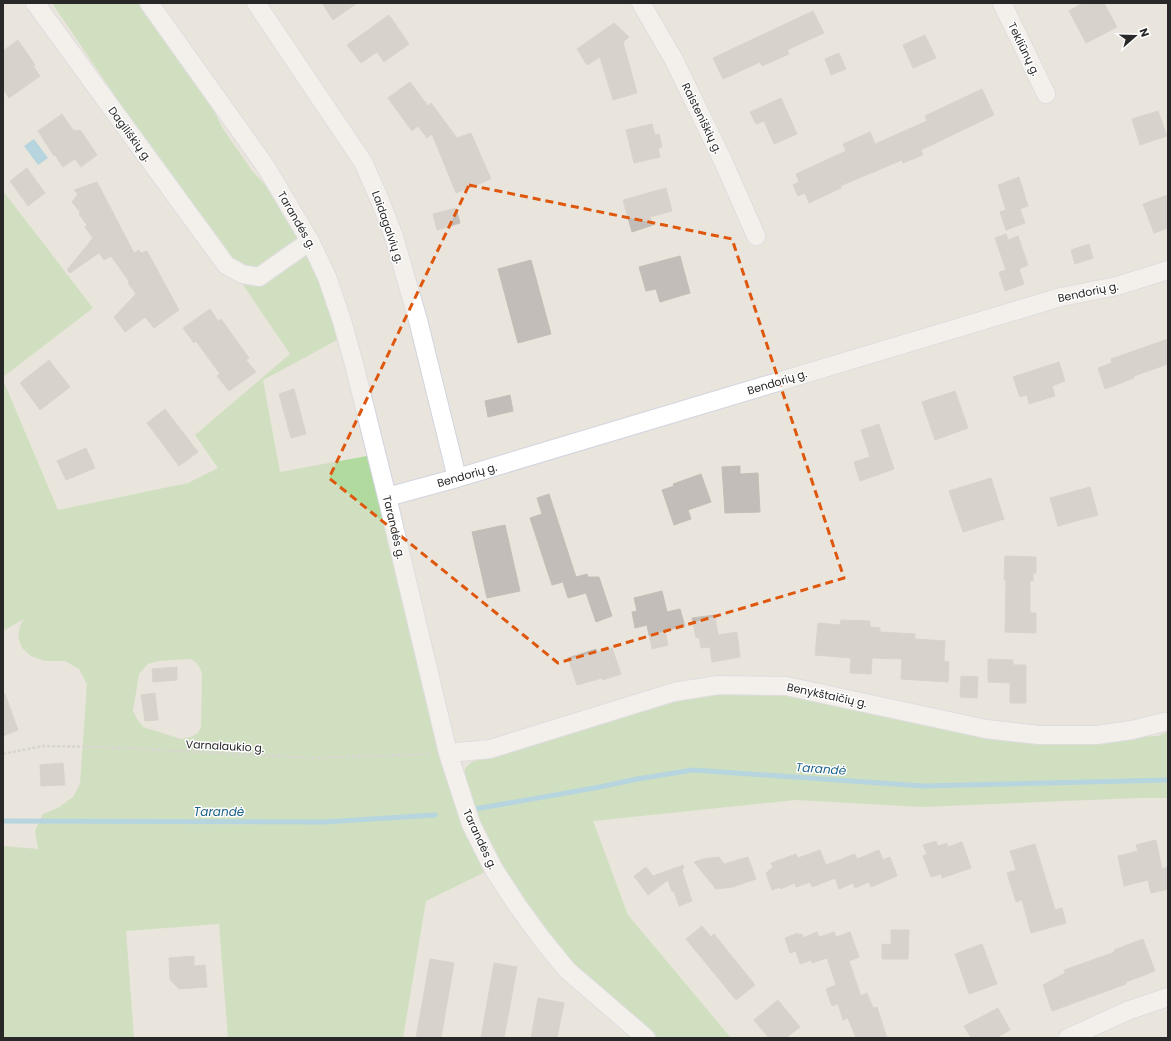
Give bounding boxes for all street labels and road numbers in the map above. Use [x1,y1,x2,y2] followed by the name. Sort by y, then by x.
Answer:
[1004,20,1044,78] street label: Tekliūnų g.
[678,80,726,156] street label: Raisteniškių g.
[105,103,155,165] street label: Dagiliškių g.
[274,188,320,252] street label: Tarandės g.
[368,188,408,266] street label: Laidagalvių g.
[1056,278,1120,306] street label: Bendorių g.
[745,365,809,399] street label: Bendorių g.
[435,459,499,491] street label: Bendorių g.
[379,494,409,560] street label: Tarandės g.
[785,679,869,711] street label: Benykštaičių g.
[185,736,265,756] street label: Varnalaukio g.
[459,806,501,872] street label: Tarandės g.

